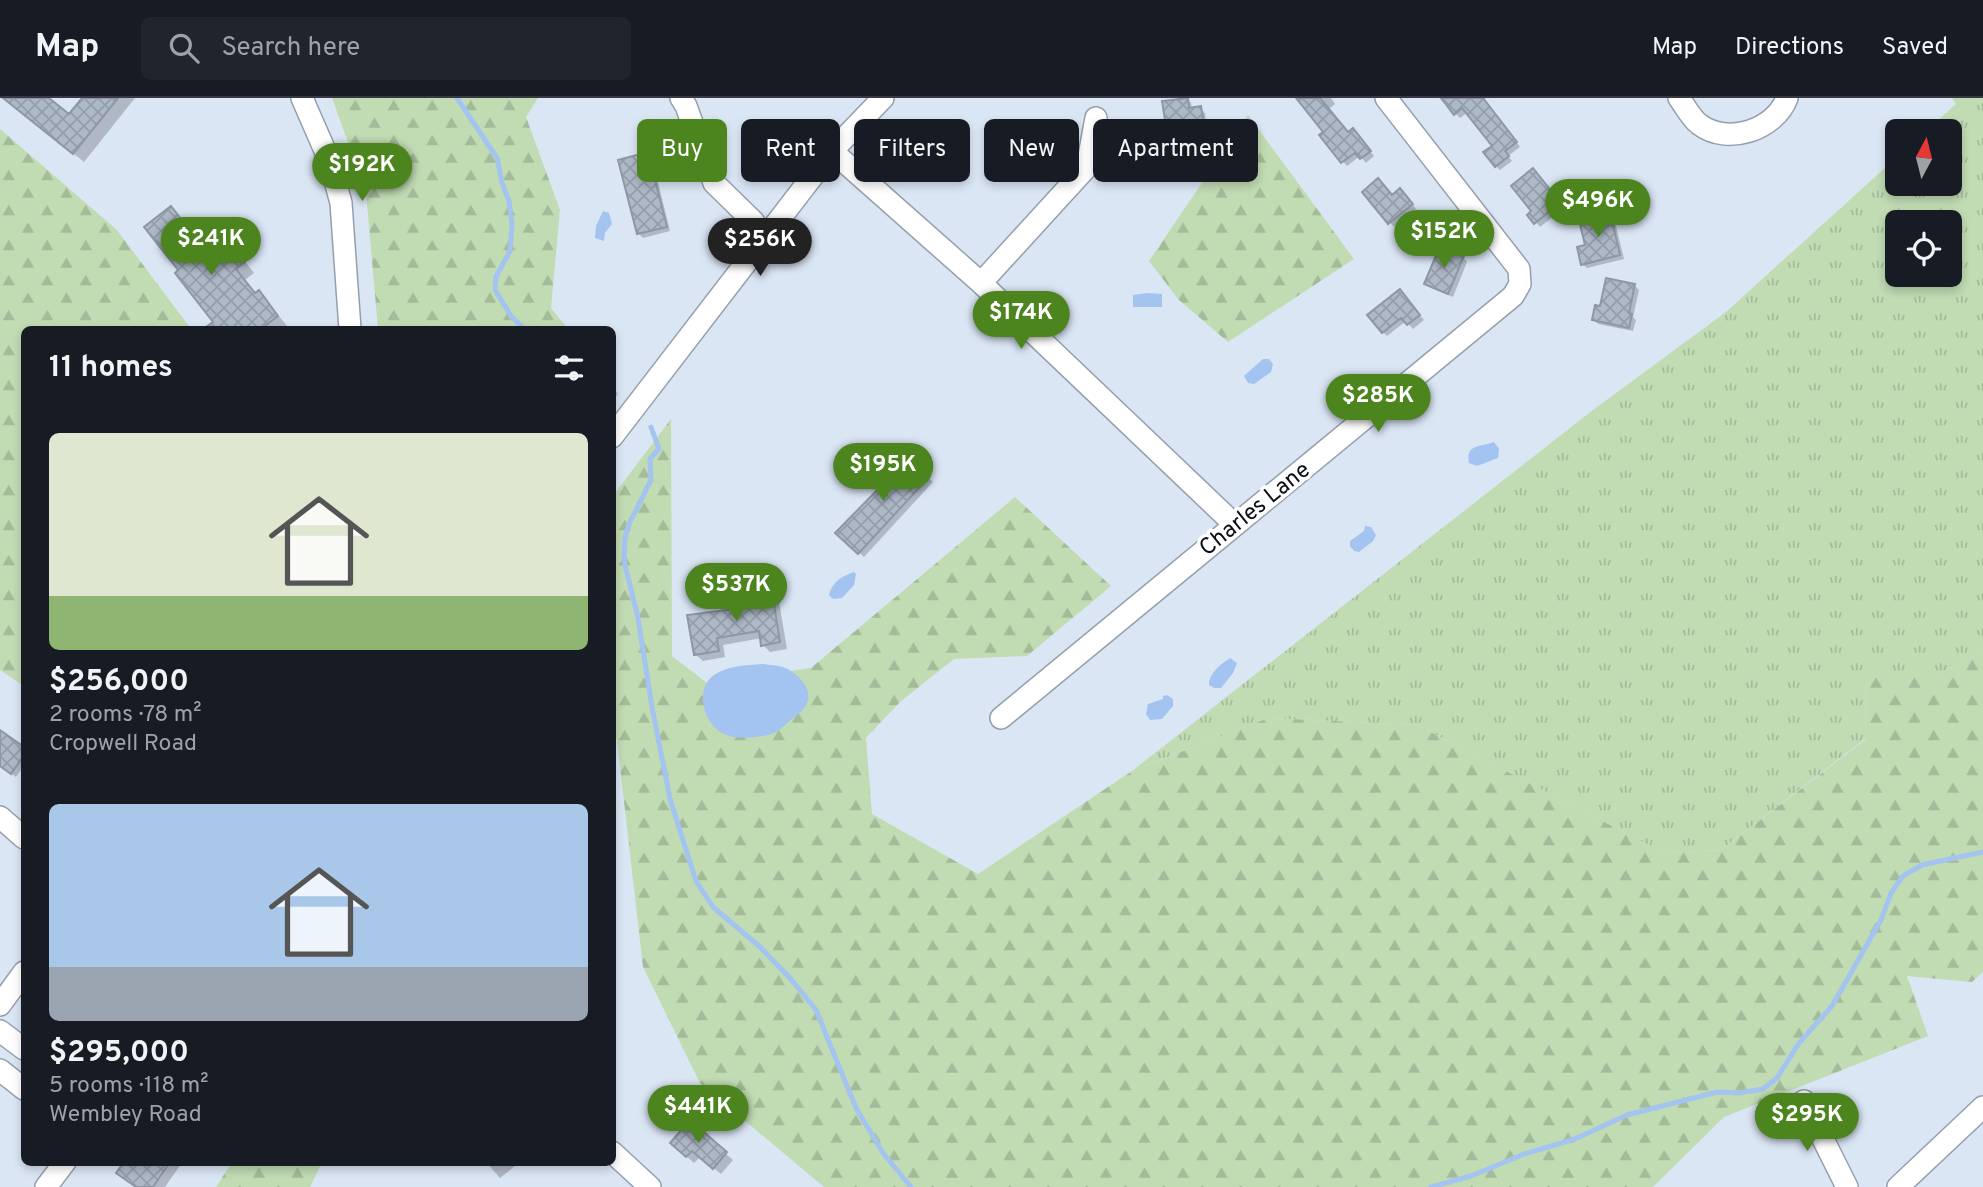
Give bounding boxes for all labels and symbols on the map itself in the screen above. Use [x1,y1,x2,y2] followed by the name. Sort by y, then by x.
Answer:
[1885,119,1962,196] north arrow
[313,144,411,203] pin: $192K
[1549,180,1647,239] pin: $496K
[1395,211,1493,270] pin: $152K
[162,218,260,277] pin: $241K
[711,218,809,278] pin: $256K
[972,292,1070,351] pin: $174K
[1329,374,1427,434] pin: $285K
[834,444,932,503] pin: $195K
[1194,456,1317,564] street label: Charles Lane
[687,564,785,623] pin: $537K
[649,1086,747,1145] pin: $441K
[1758,1094,1856,1153] pin: $295K

